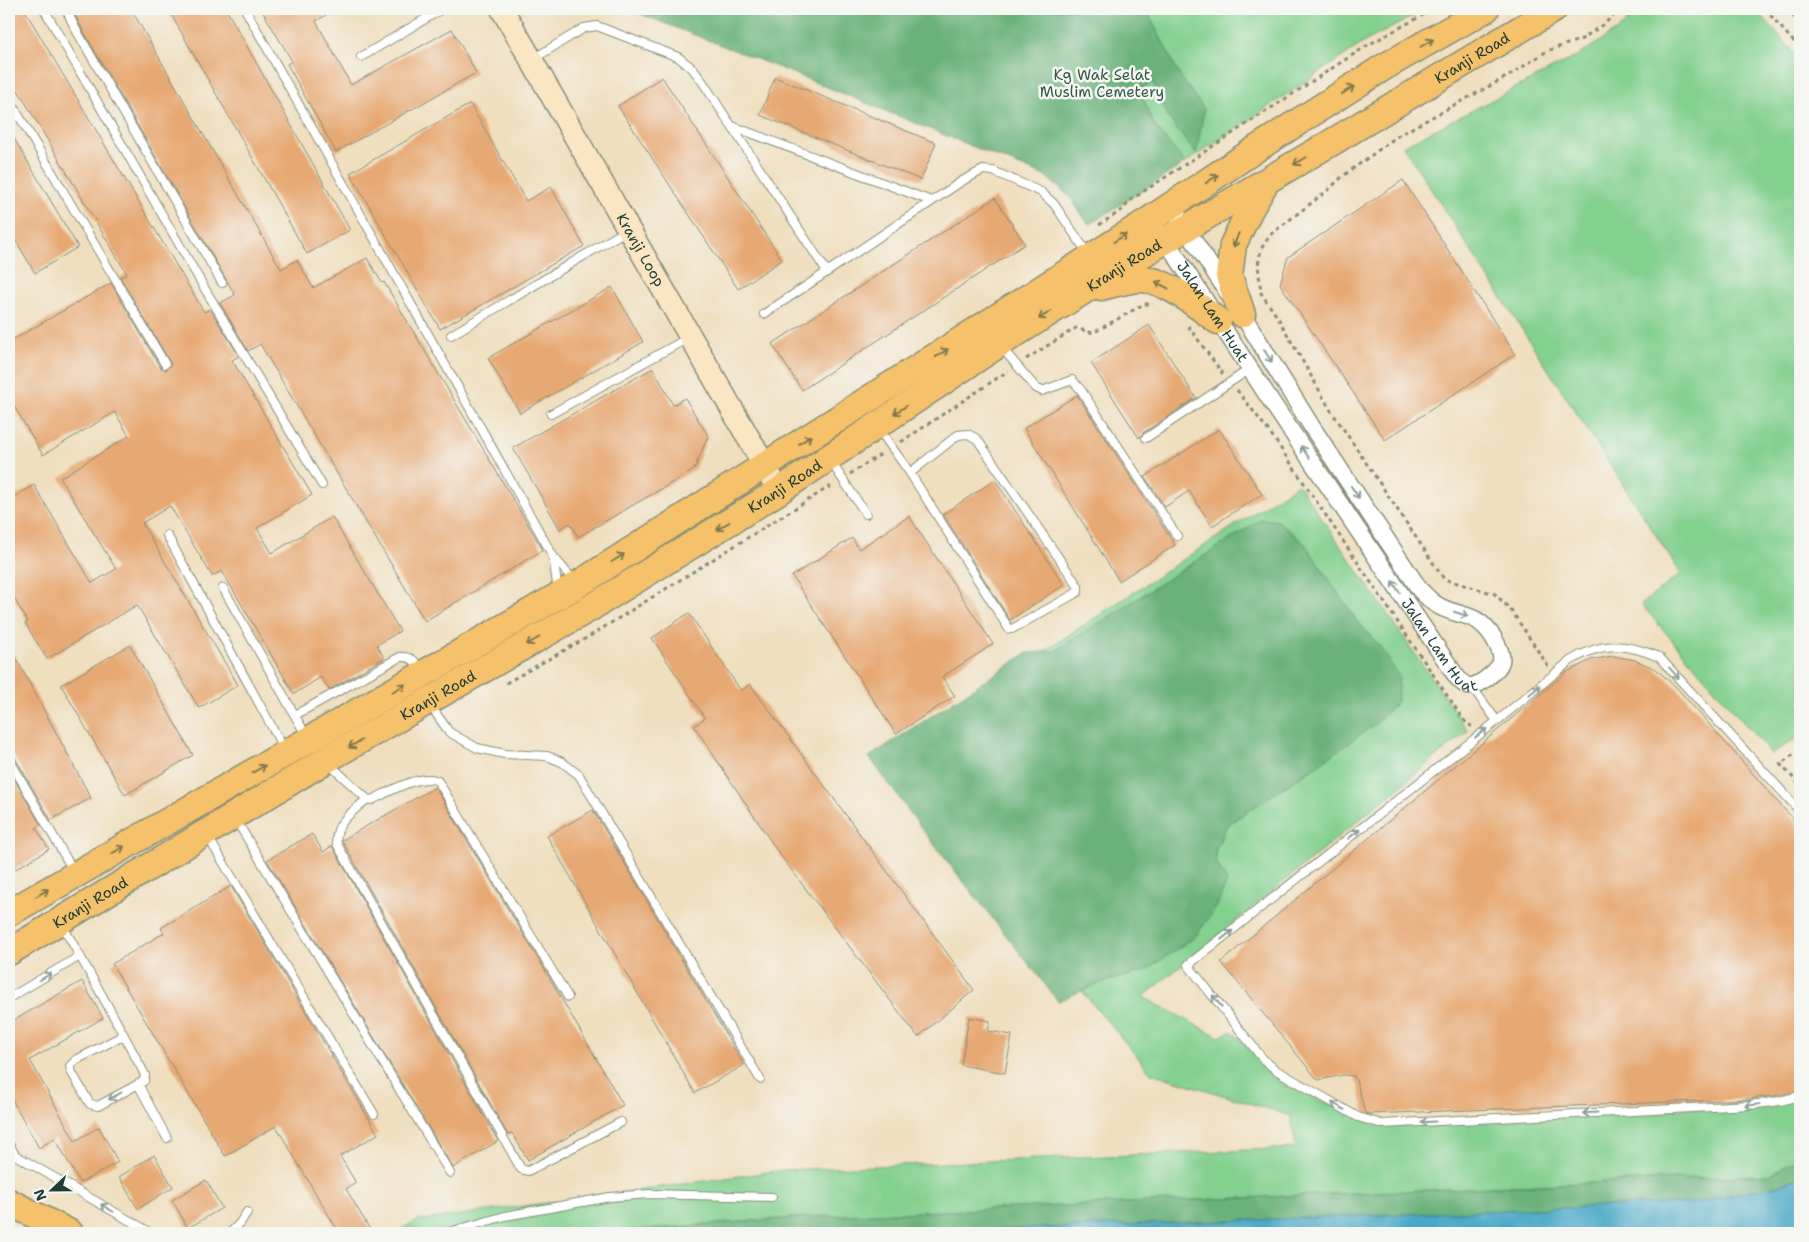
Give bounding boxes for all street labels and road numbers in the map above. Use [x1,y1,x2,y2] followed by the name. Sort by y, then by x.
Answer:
[1431,27,1514,88] street label: Kranji Road
[612,210,669,290] street label: Kranji Loop
[1083,234,1166,296] street label: Kranji Road
[1172,257,1253,366] street label: Jalan Lam Huat
[744,455,826,518] street label: Kranji Road
[1397,594,1480,697] street label: Jalan Lam Huat
[396,665,480,725] street label: Kranji Road
[49,872,132,933] street label: Kranji Road

